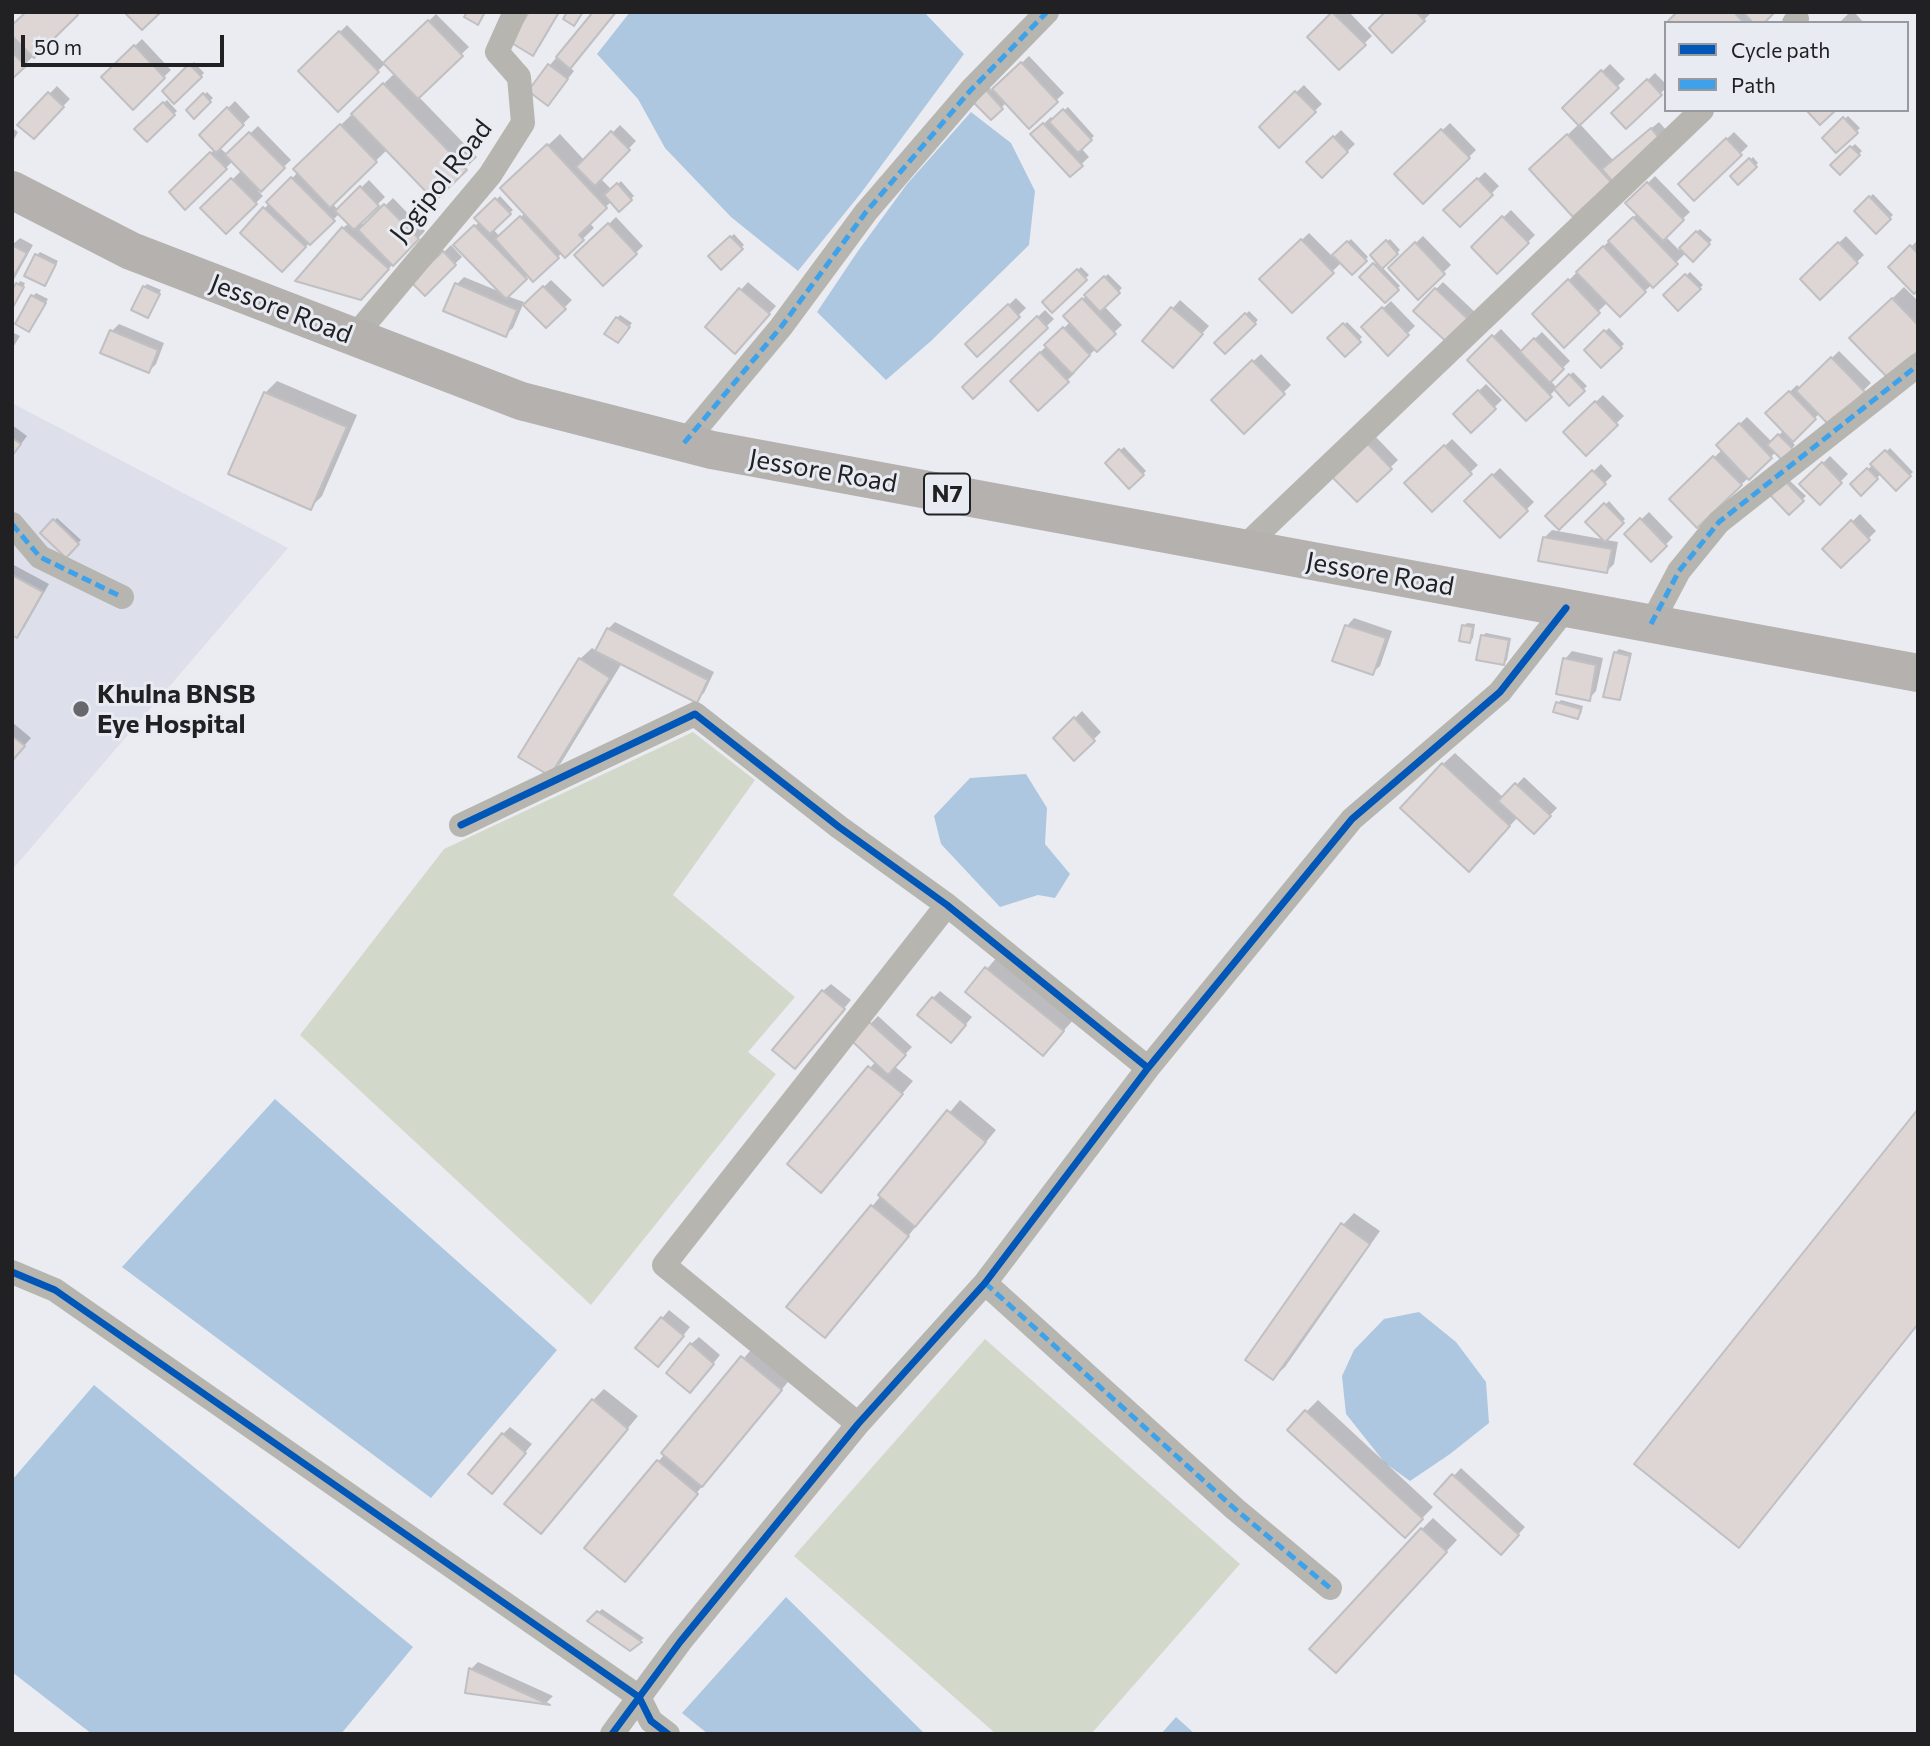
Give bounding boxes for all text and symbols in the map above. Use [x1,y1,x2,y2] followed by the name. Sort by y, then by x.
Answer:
[24,21,228,65] scale bar
[1664,21,1909,112] legend
[34,34,82,59] text: 50 m
[1731,37,1830,62] text: Cycle path
[1731,72,1776,97] text: Path
[383,113,499,249] street label: Jogipol Road
[205,268,357,350] street label: Jessore Road
[747,443,899,499] street label: Jessore Road
[924,474,970,514] road number: N7
[1304,546,1456,602] street label: Jessore Road
[97,678,255,740] place label: Khulna BNSB Eye Hospital
[71,699,91,719] marker: Khulna BNSB Eye Hospital

